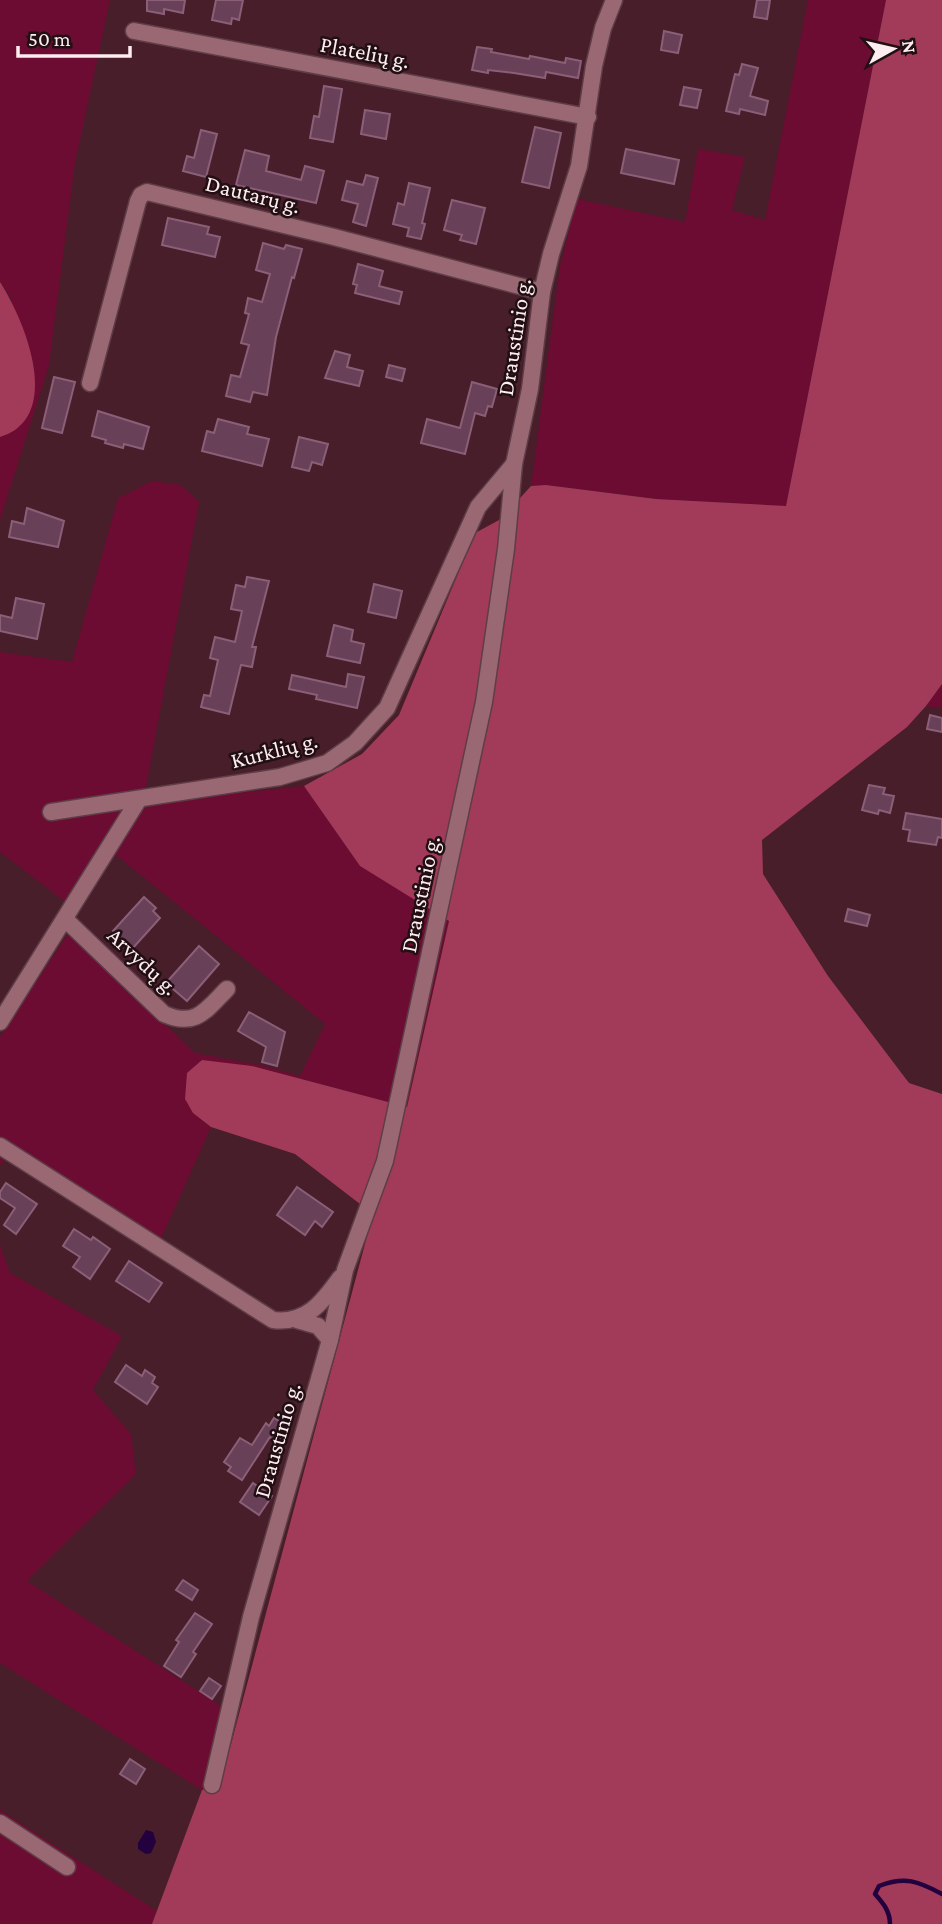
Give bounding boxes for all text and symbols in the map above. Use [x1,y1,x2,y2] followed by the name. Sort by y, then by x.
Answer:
[18,14,130,58] scale bar
[858,14,928,84] north arrow
[28,27,71,51] text: 50 m
[318,31,412,73] street label: Platelių g.
[898,39,921,55] text: N
[203,170,303,218] street label: Dautarų g.
[492,276,536,398] street label: Draustinio g.
[228,727,320,773] street label: Kurklių g.
[395,833,445,955] street label: Draustinio g.
[102,922,184,1000] street label: Arvydų g.
[248,1379,306,1501] street label: Draustinio g.

